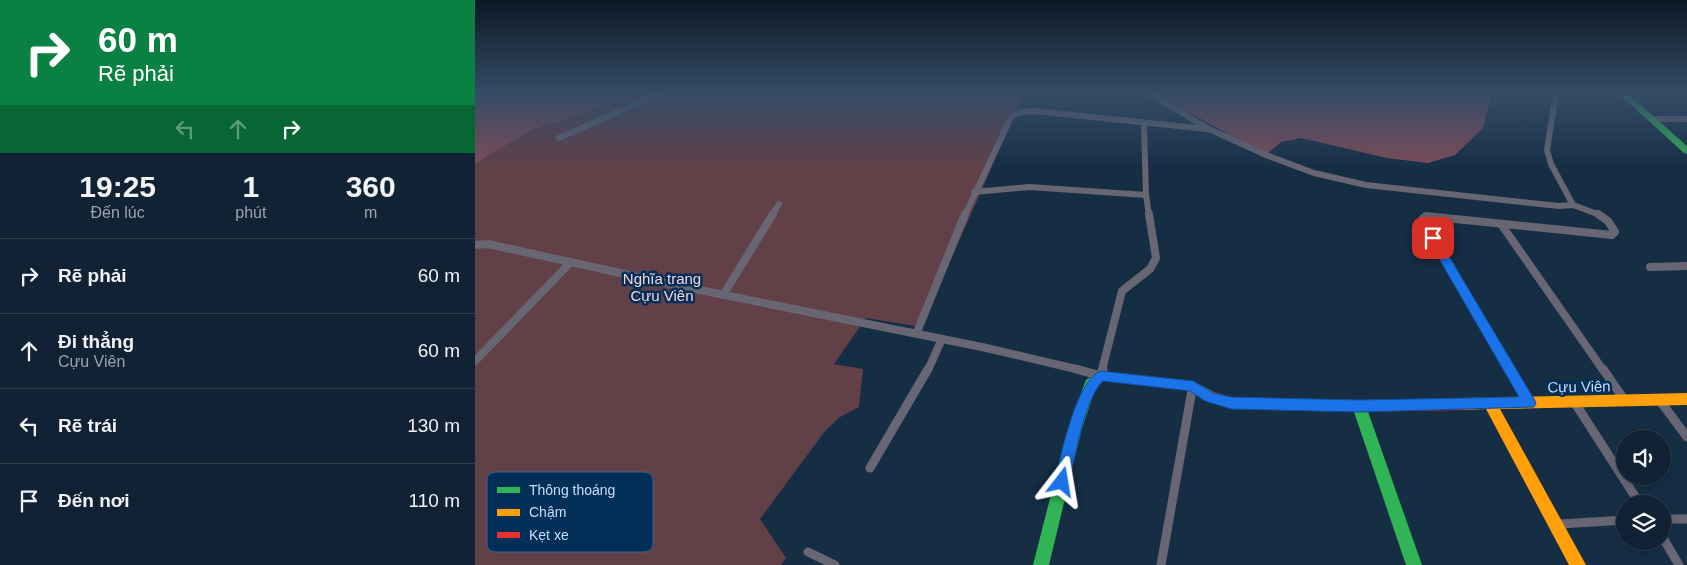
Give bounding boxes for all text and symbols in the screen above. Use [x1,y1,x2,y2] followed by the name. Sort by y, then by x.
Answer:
[15,20,80,85] icon: right
[98,20,178,59] text: 60 m
[98,61,174,86] text: Rẽ phải
[171,115,199,143] icon: left
[224,115,252,143] icon: ahead
[277,115,305,143] icon: right
[79,170,156,203] text: 19:25
[242,170,259,203] text: 1
[346,170,396,203] text: 360
[91,204,145,221] text: Đến lúc
[235,204,266,221] text: phút
[364,204,377,221] text: m
[1412,217,1454,259] pin
[1419,224,1447,252] icon: arrive
[15,262,43,290] icon: right
[58,265,127,286] text: Rẽ phải
[418,265,460,286] text: 60 m
[623,270,701,304] park label: Nghĩa trang Cựu Viên
[58,331,134,352] text: Đi thẳng
[15,337,43,365] icon: ahead
[418,340,460,361] text: 60 m
[58,353,125,370] text: Cựu Viên
[1547,377,1611,396] street label: Cựu Viên
[15,412,43,440] icon: left
[58,415,117,436] text: Rẽ trái
[407,415,460,436] text: 130 m
[1616,430,1671,550] map controls
[1616,430,1671,485] button: sound
[1035,455,1087,507] position arrow
[487,472,653,552] legend
[529,482,615,498] text: Thông thoáng
[15,487,43,515] icon: arrive
[58,490,130,511] text: Đến nơi
[409,490,460,511] text: 110 m
[1616,495,1671,550] button: layers
[529,504,566,520] text: Chậm
[529,527,569,543] text: Kẹt xe

